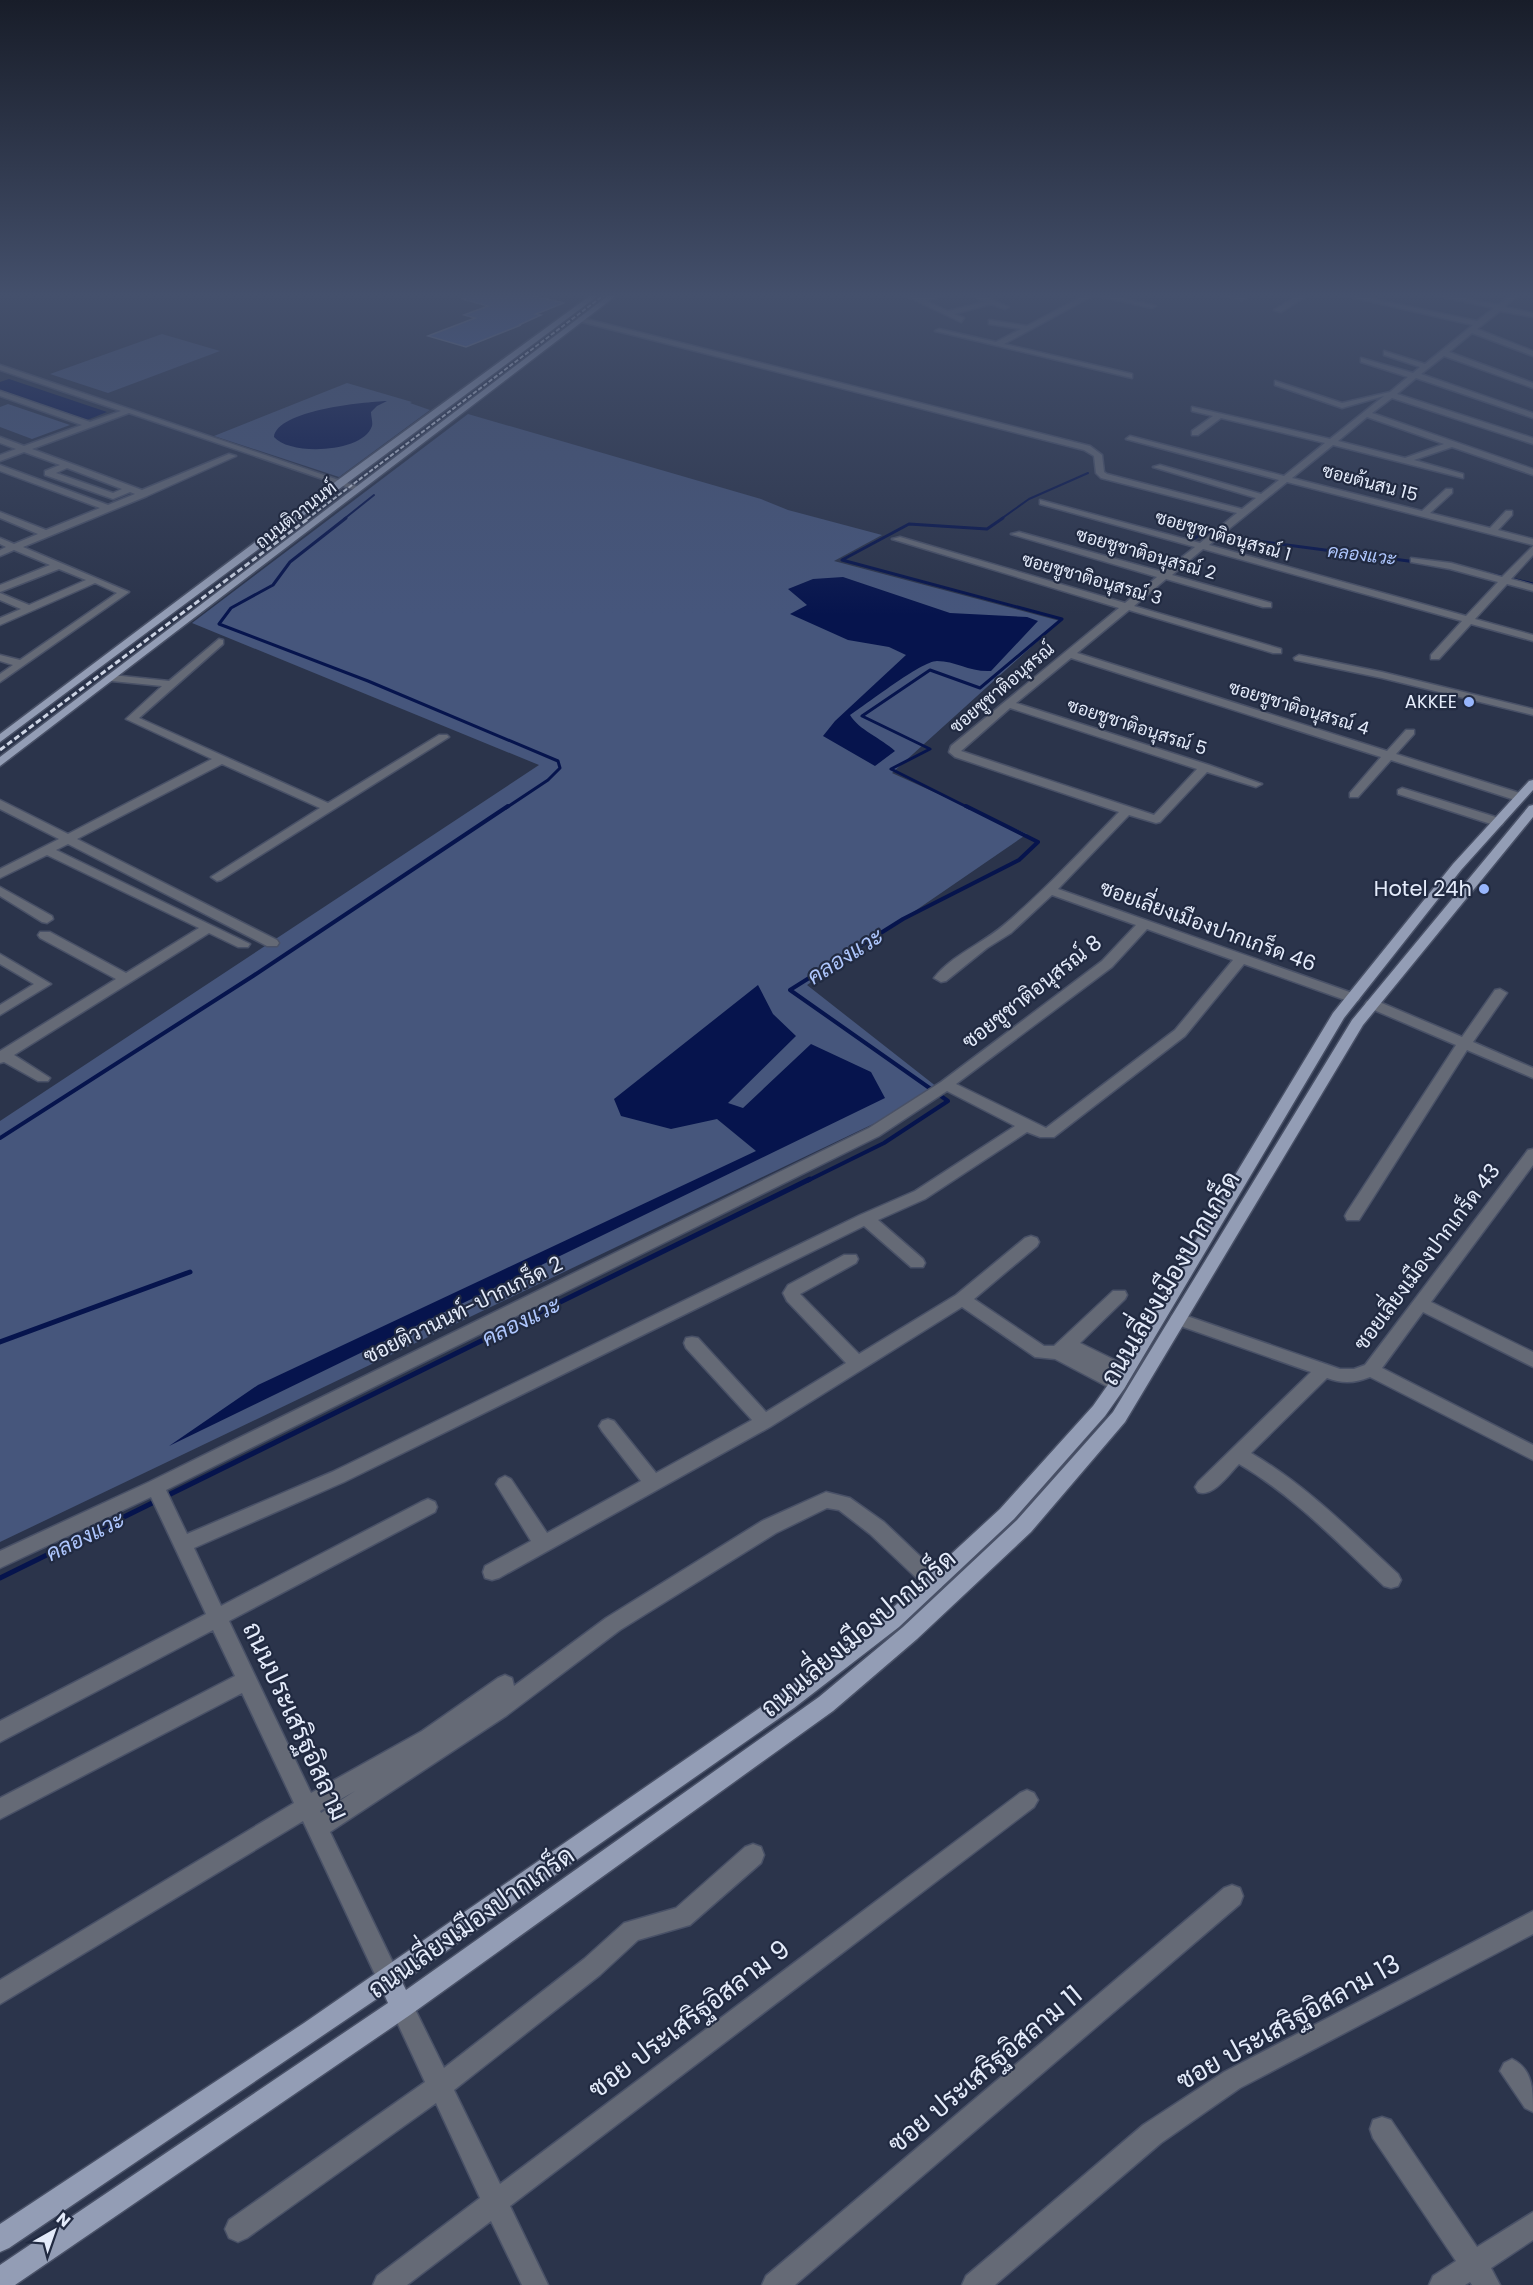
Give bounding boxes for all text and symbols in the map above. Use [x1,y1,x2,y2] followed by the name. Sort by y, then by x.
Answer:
[1320,458,1421,507] street label: ซอยต้นสน 15
[250,475,342,554] street label: ถนนติวานนท์
[1152,504,1294,568] street label: ซอยชูชาติอนุสรณ์ 1
[1073,522,1219,586] street label: ซอยชูชาติอนุสรณ์ 2
[1326,538,1398,571] water label: คลองแวะ
[1019,547,1165,611] street label: ซอยชูชาติอนุสรณ์ 3
[944,636,1060,740] street label: ซอยชูชาติอนุสรณ์
[1226,674,1372,742] street label: ซอยชูชาติอนุสรณ์ 4
[1405,689,1457,714] place label: AKKEE
[1064,692,1210,762] street label: ซอยชูชาติอนุสรณ์ 5
[1462,695,1476,709] marker: AKKEE
[1096,868,1322,978] street label: ซอยเลี่ยงเมืองปากเกร็ด 46
[1374,874,1472,903] place label: Hotel 24h
[1477,882,1491,896] marker: Hotel 24h
[801,921,890,992] water label: คลองแวะ
[956,928,1108,1056] street label: ซอยชูชาติอนุสรณ์ 8
[1343,1154,1507,1356] street label: ซอยเลี่ยงเมืองปากเกร็ด 43
[1088,1162,1248,1392] street label: ถนนเลี่ยงเมืองปากเกร็ด
[358,1249,567,1370] street label: ซอยติวานนท์-ปากเกร็ด 2
[476,1289,566,1354] water label: คลองแวะ
[40,1504,130,1569] water label: คลองแวะ
[750,1537,963,1725] street label: ถนนเลี่ยงเมืองปากเกร็ด
[234,1616,358,1826] street label: ถนนประเสริฐอิสลาม
[358,1834,582,2007] street label: ถนนเลี่ยงเมืองปากเกร็ด
[581,1931,797,2107] street label: ซอย ประเสริฐอิสลาม 9
[1170,1945,1406,2099] street label: ซอย ประเสริฐอิสลาม 13
[880,1977,1090,2161] street label: ซอย ประเสริฐอิสลาม 11
[24,2201,84,2261] north arrow
[51,2207,75,2233] text: N

